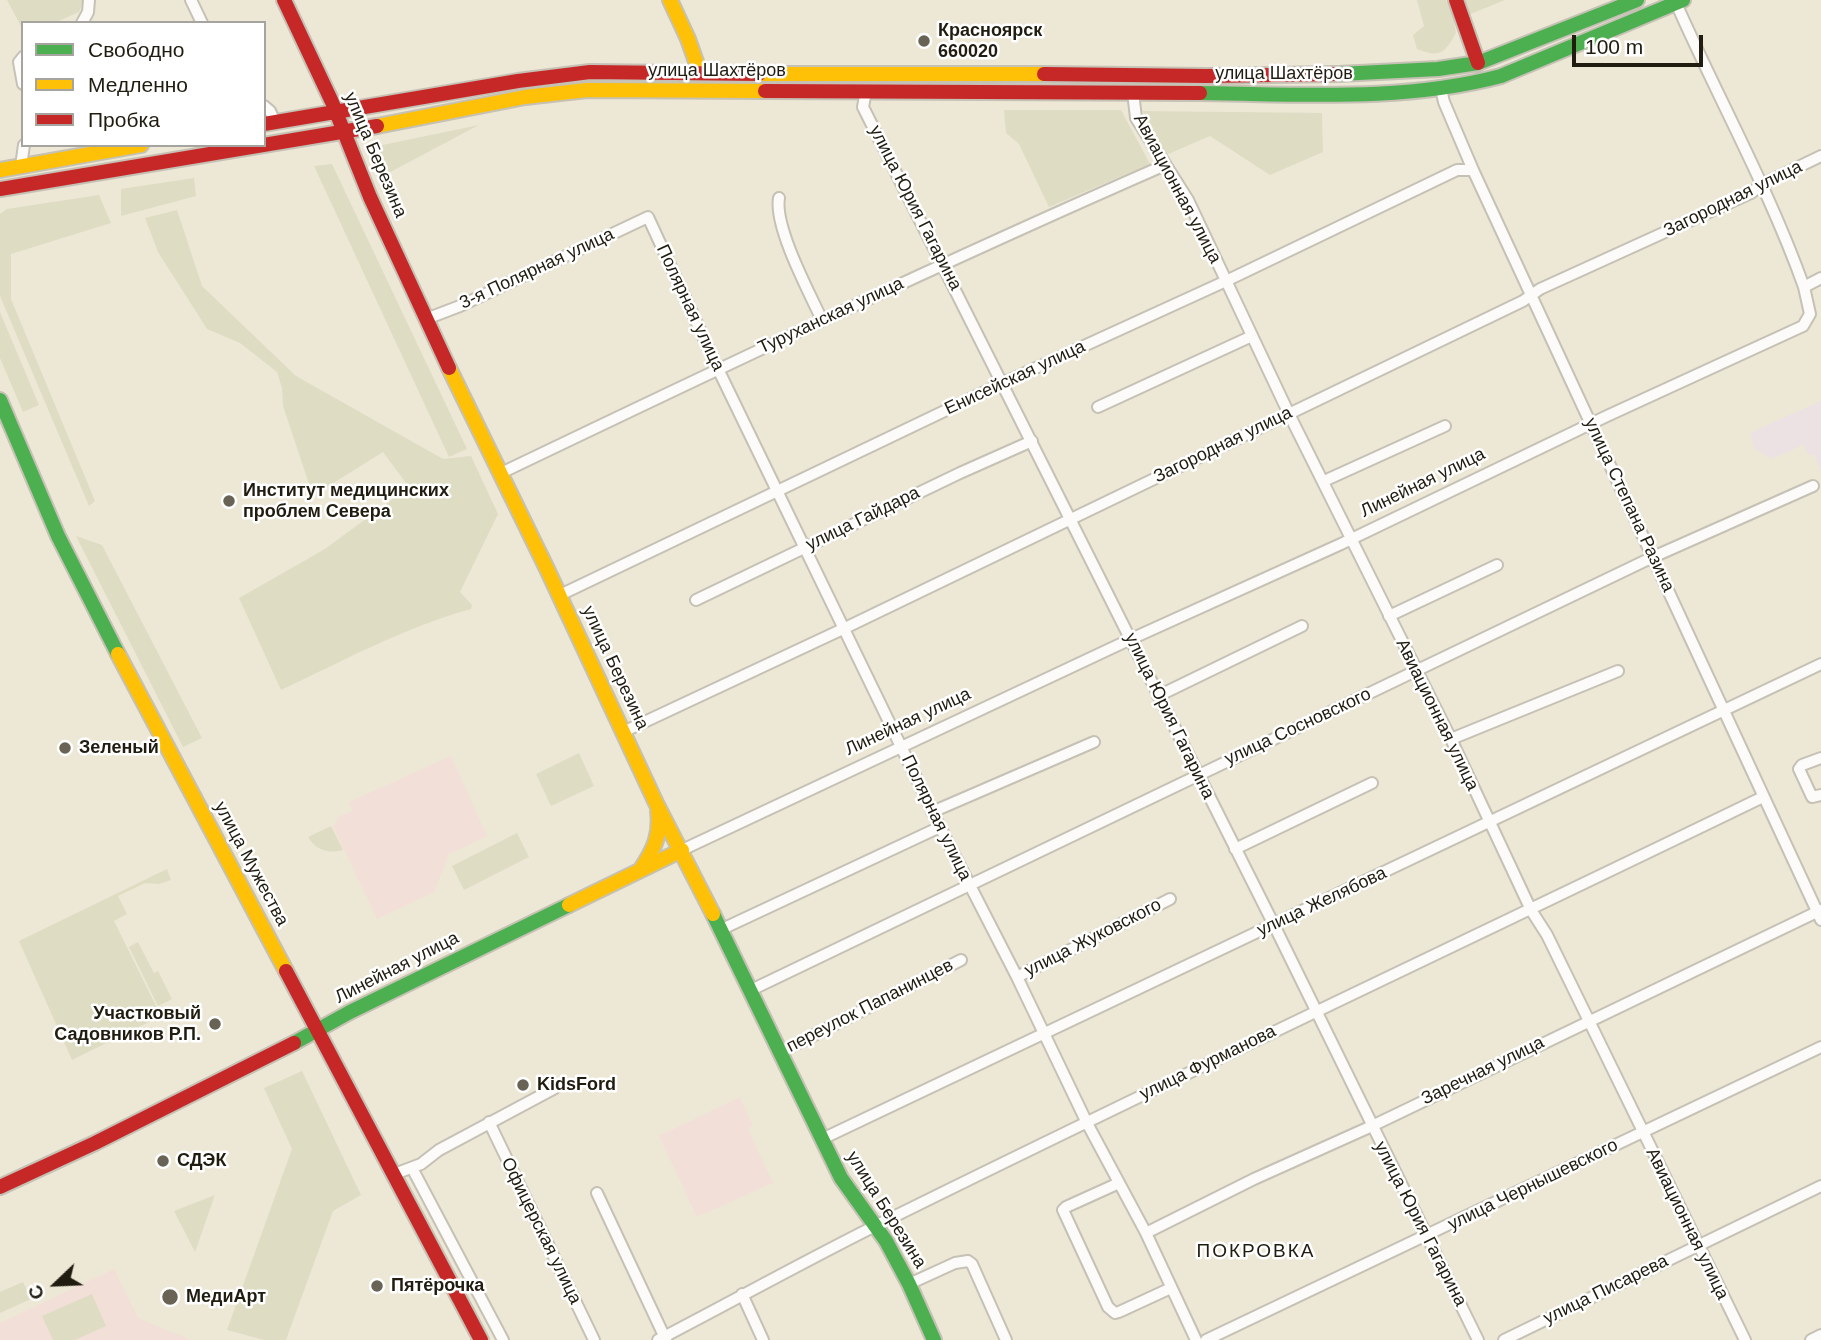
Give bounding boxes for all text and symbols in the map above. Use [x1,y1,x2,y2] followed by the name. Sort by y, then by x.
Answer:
[938,20,1042,62] place label: Красноярск 660020
[21,21,266,147] legend
[1576,21,1707,65] scale bar
[916,33,932,49] marker: Красноярск 660020
[1585,35,1643,58] text: 100 m
[88,38,185,61] text: Свободно
[648,60,786,82] street label: улица Шахтёров
[1215,63,1353,85] street label: улица Шахтёров
[88,73,188,96] text: Медленно
[339,89,411,221] street label: улица Березина
[88,108,160,131] text: Пробка
[1128,111,1226,267] street label: Авиационная улица
[864,122,966,294] street label: улица Юрия Гагарина
[1660,156,1806,242] street label: Загородная улица
[456,224,618,314] street label: 3-я Полярная улица
[651,241,729,375] street label: Полярная улица
[755,273,907,359] street label: Туруханская улица
[941,336,1089,420] street label: Енисейская улица
[1150,402,1296,488] street label: Загородная улица
[1579,414,1679,596] street label: улица Степана Разина
[1357,443,1489,523] street label: Линейная улица
[243,480,449,522] place label: Институт медицинских проблем Севера
[803,482,923,556] street label: улица Гайдара
[221,493,237,509] marker: Институт медицинских проблем Севера
[577,603,653,733] street label: улица Березина
[1119,629,1219,803] street label: улица Юрия Гагарина
[1391,636,1483,794] street label: Авиационная улица
[842,683,974,761] street label: Линейная улица
[1221,684,1375,770] street label: улица Сосновского
[79,737,159,759] place label: Зеленый
[57,740,73,756] marker: Зеленый
[896,752,976,884] street label: Полярная улица
[209,798,293,930] street label: улица Мужества
[1254,863,1390,941] street label: улица Желябова
[1021,894,1165,982] street label: улица Жуковского
[331,927,463,1009] street label: Линейная улица
[783,955,957,1057] street label: переулок Папанинцев
[54,1003,201,1046] place label: Участковый Садовников Р.П.
[207,1016,223,1032] marker: Участковый Садовников Р.П.
[1136,1021,1280,1105] street label: улица Фурманова
[1418,1032,1548,1110] street label: Заречная улица
[537,1074,616,1096] place label: KidsFord
[515,1077,531,1093] marker: KidsFord
[1444,1134,1622,1236] street label: улица Чернышевского
[1369,1138,1471,1310] street label: улица Юрия Гагарина
[1641,1145,1733,1303] street label: Авиационная улица
[841,1147,931,1273] street label: улица Березина
[177,1150,226,1172] place label: СДЭК
[155,1153,171,1169] marker: СДЭК
[496,1154,586,1308] street label: Офицерская улица
[1198,1241,1314,1263] district label: ПОКРОВКА
[21,1249,91,1319] north arrow
[1540,1251,1672,1329] street label: улица Писарева
[391,1275,484,1297] place label: Пятёрочка
[369,1278,385,1294] marker: Пятёрочка
[24,1282,49,1303] text: С
[186,1286,266,1308] place label: МедиАрт
[160,1287,180,1307] marker: МедиАрт

